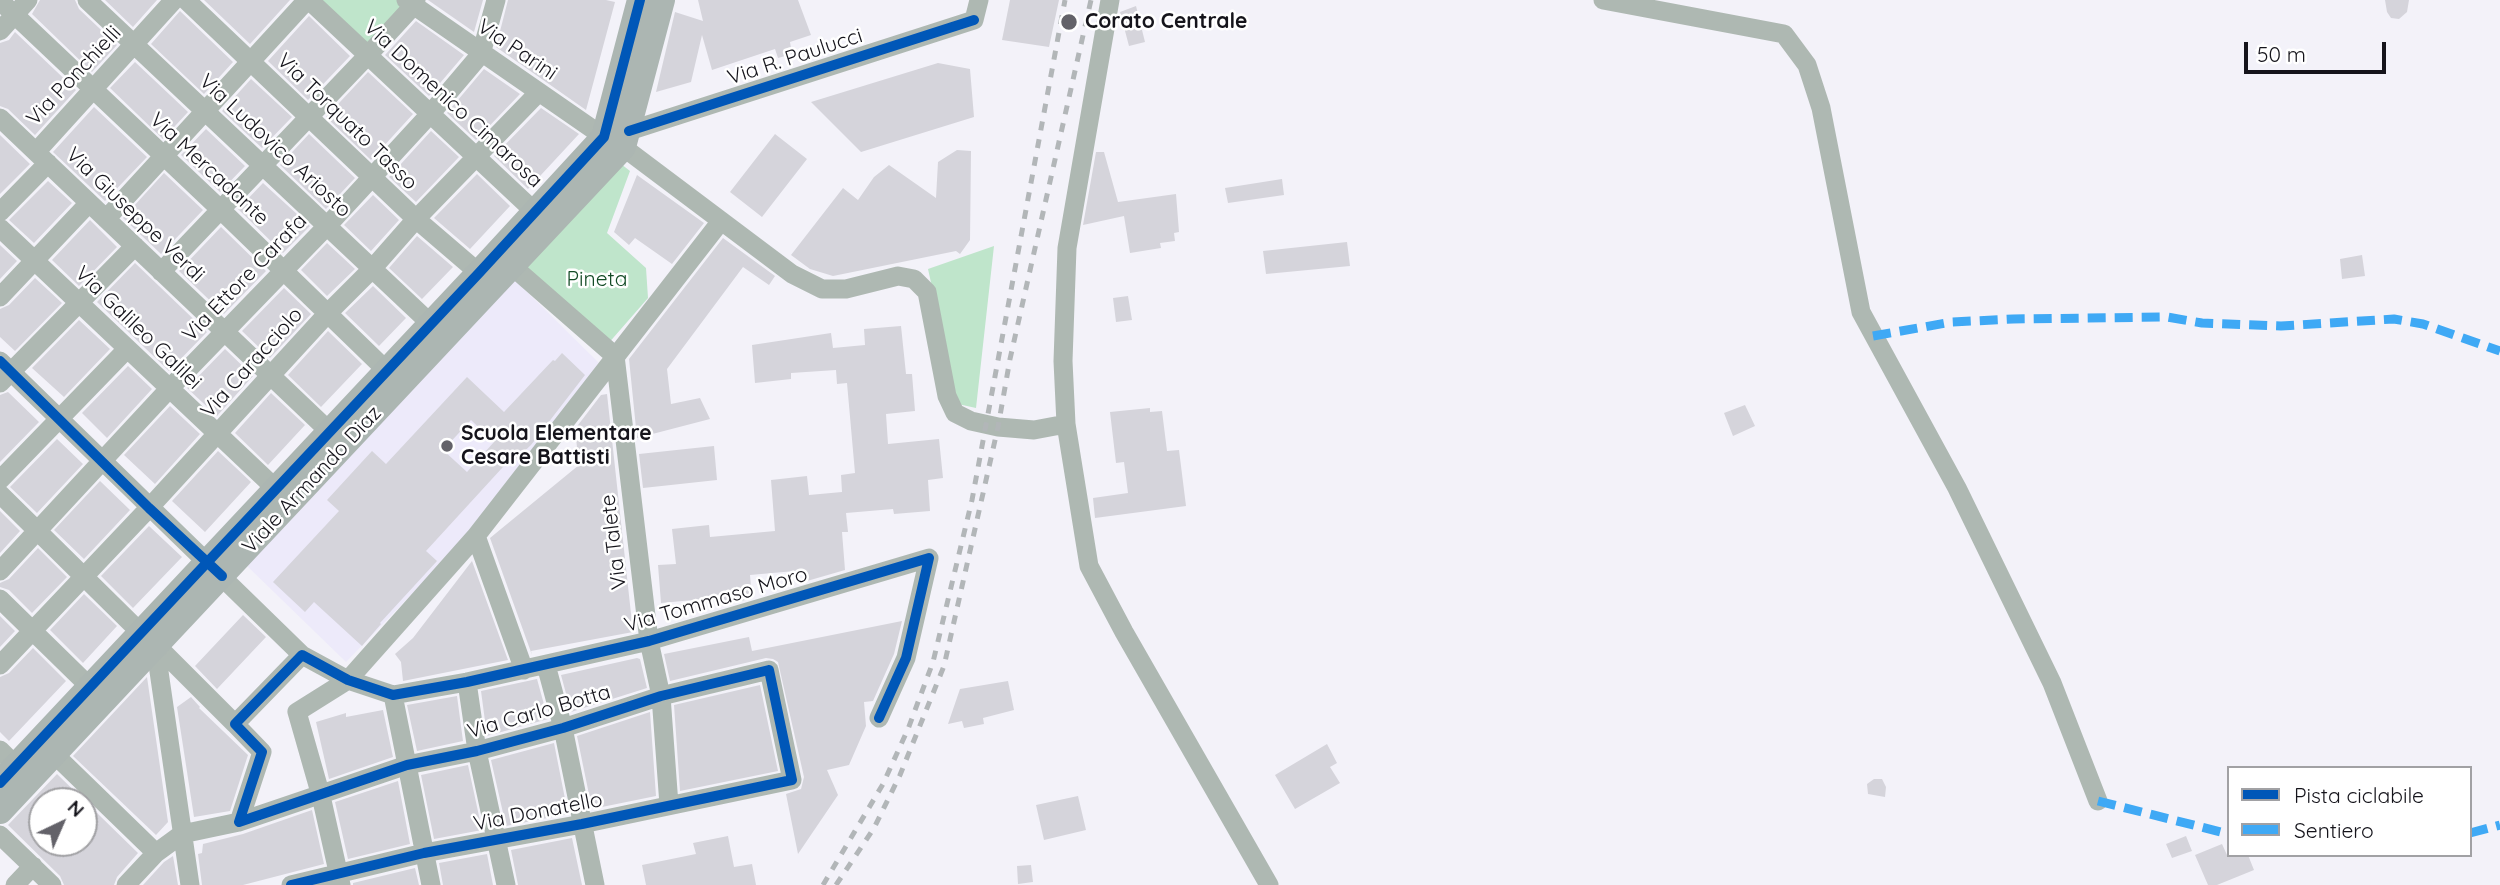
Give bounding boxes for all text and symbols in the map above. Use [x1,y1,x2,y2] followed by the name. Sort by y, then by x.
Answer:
[1085,9,1247,35] place label: Corato Centrale
[1059,12,1079,32] marker: Corato Centrale
[472,14,562,86] street label: Via Parini
[358,15,548,193] street label: Via Domenico Cimarosa
[21,21,127,131] street label: Via Ponchielli
[724,23,866,91] street label: Via R. Paulucci
[2248,28,2390,72] scale bar
[2257,41,2306,67] text: 50 m
[271,48,423,196] street label: Via Torquato Tasso
[194,69,356,223] street label: Via Ludovico Ariosto
[144,107,274,231] street label: Via Mercadante
[60,142,210,288] street label: Via Giuseppe Verdi
[178,209,312,347] street label: Via Ettore Carafa
[69,261,207,395] street label: Via Galileo Galilei
[567,267,627,293] park label: Pineta
[196,302,308,424] street label: Via Caracciolo
[237,401,387,559] street label: Viale Armando Diaz
[461,421,652,471] place label: Scuola Elementare Cesare Battisti
[439,438,455,454] marker: Scuola Elementare Cesare Battisti
[596,493,632,591] street label: Via Talete
[621,562,811,638] street label: Via Tommaso Moro
[465,680,613,744] street label: Via Carlo Botta
[2227,766,2472,857] legend
[2294,782,2424,808] text: Pista ciclabile
[28,787,98,857] north arrow
[471,787,605,837] street label: Via Donatello
[63,795,90,822] text: N
[2294,817,2374,843] text: Sentiero

